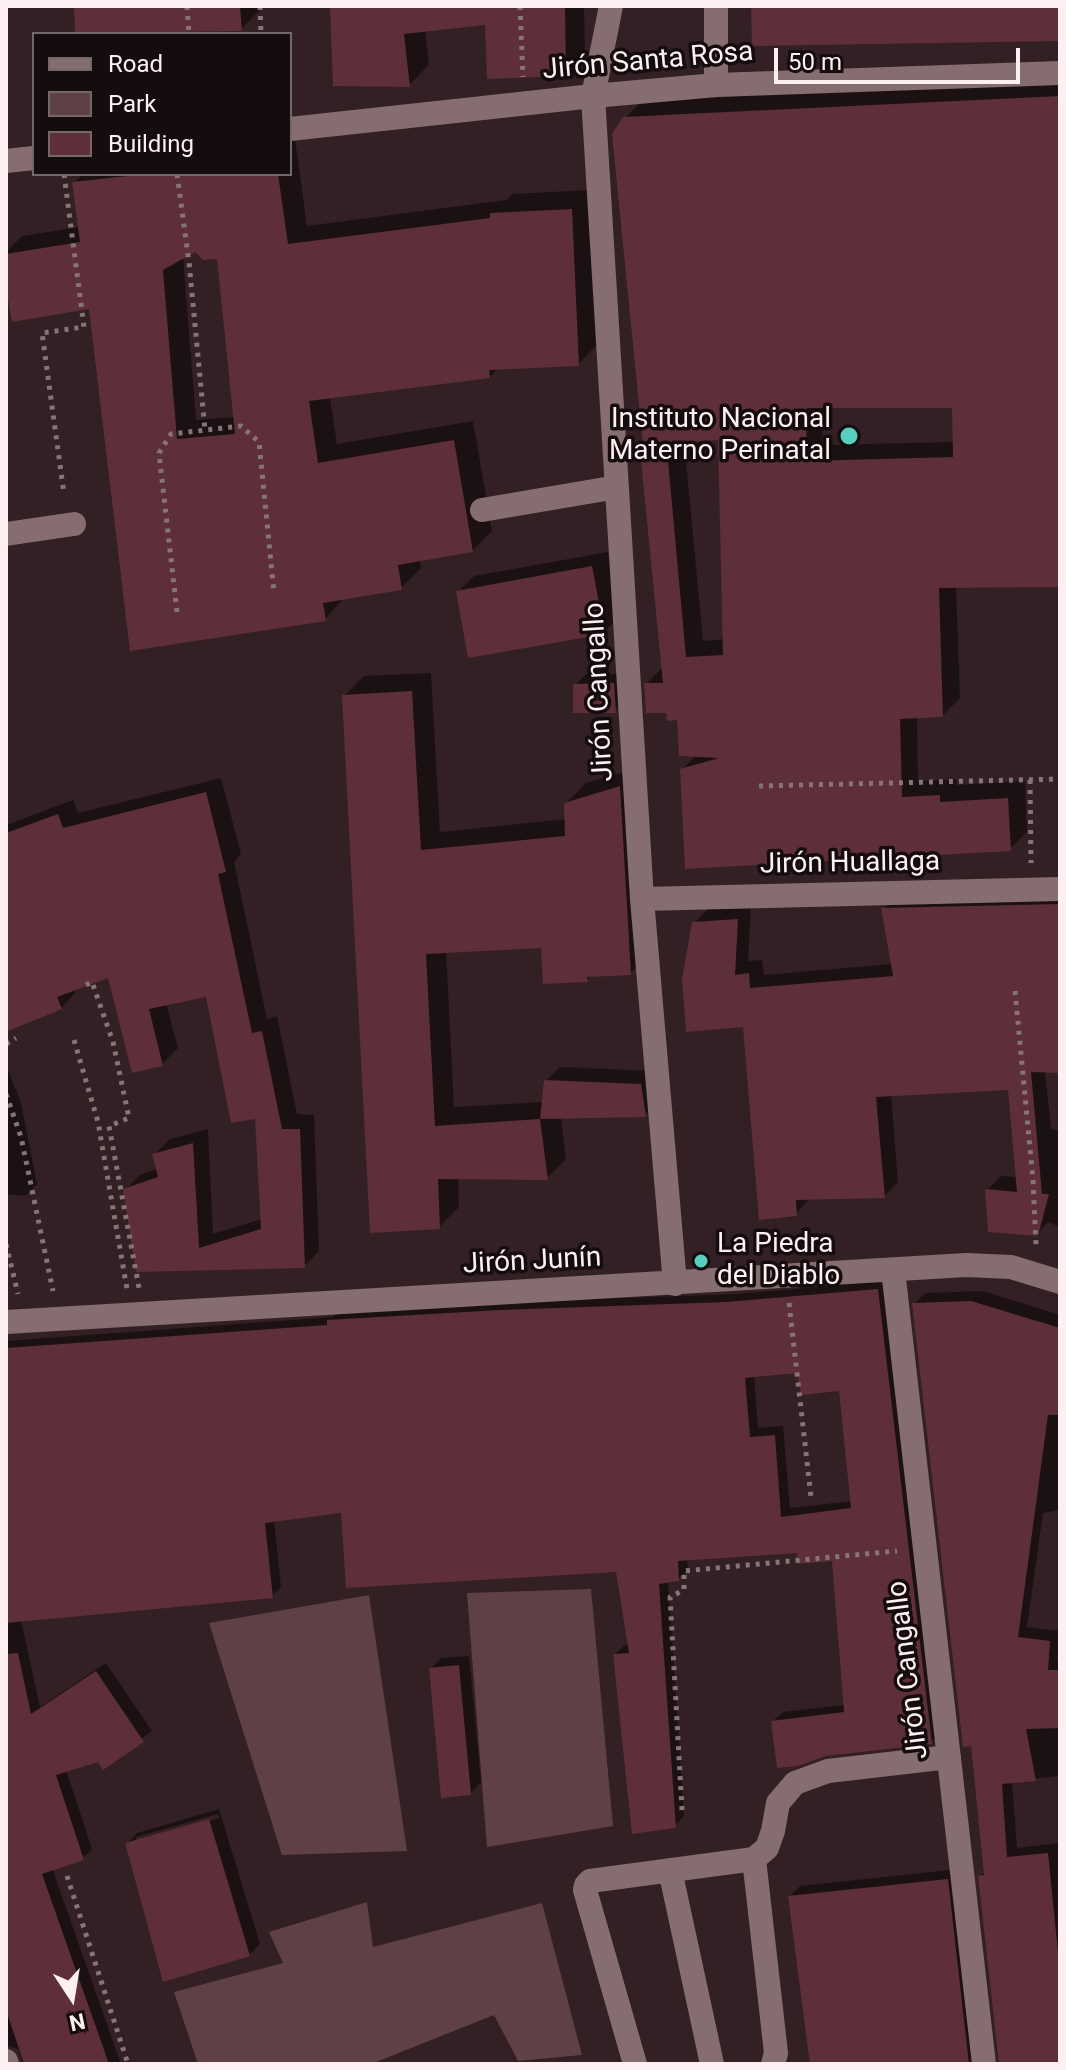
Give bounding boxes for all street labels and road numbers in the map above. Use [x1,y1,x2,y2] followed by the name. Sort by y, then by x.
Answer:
[541,36,755,88] street label: Jirón Santa Rosa
[579,602,621,782] street label: Jirón Cangallo
[760,846,940,882] street label: Jirón Huallaga
[462,1242,602,1282] street label: Jirón Junín
[881,1579,937,1761] street label: Jirón Cangallo

